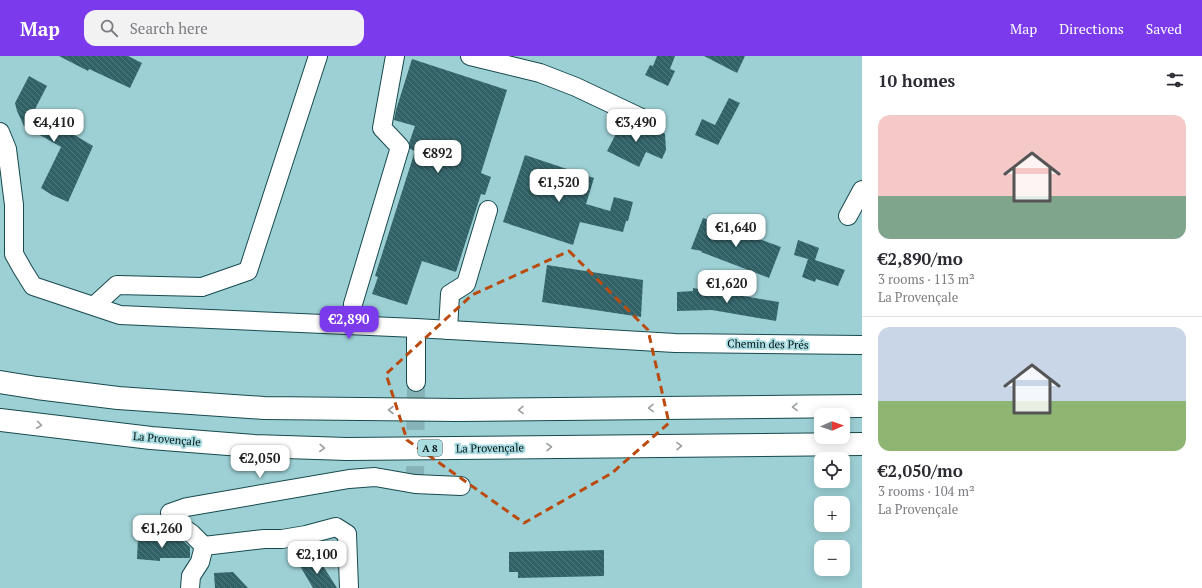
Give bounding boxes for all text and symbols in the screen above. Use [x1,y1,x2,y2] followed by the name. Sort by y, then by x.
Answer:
[84,10,364,46] search box
[20,16,60,41] text: Map
[98,17,120,39] icon: search
[130,18,208,38] text: Search here
[1010,19,1037,38] text: Map
[1059,19,1124,38] text: Directions
[1146,19,1182,38] text: Saved
[878,69,955,92] text: 10 homes
[1164,69,1186,91] icon: filters
[21,109,87,143] pin: €4,410
[603,109,669,143] pin: €3,490
[34,113,74,131] text: €4,410
[616,113,656,131] text: €3,490
[414,140,462,174] pin: €892
[996,141,1068,213] icon: home
[423,144,453,162] text: €892
[526,169,592,203] pin: €1,520
[539,173,579,191] text: €1,520
[703,214,769,248] pin: €1,640
[716,218,756,236] text: €1,640
[878,247,963,270] text: €2,890/mo
[694,270,760,304] pin: €1,620
[878,270,975,288] text: 3 rooms · 113 m²
[707,274,747,292] text: €1,620
[878,288,958,306] text: La Provençale
[316,306,382,340] pin: €2,890
[329,310,369,328] text: €2,890
[727,336,809,352] street label: Chemin des Prés
[996,353,1068,425] icon: home
[792,403,798,411] one-way arrow
[648,404,654,413] one-way arrow
[388,406,394,414] one-way arrow
[518,406,524,414] one-way arrow
[814,408,850,444] north arrow
[814,408,850,576] map controls
[36,420,42,429] one-way arrow
[133,429,202,449] street label: La Provençale
[418,440,442,456] road number: A 8
[456,440,525,456] street label: La Provençale
[676,442,682,450] one-way arrow
[546,443,552,451] one-way arrow
[318,444,325,453] one-way arrow
[227,445,293,479] pin: €2,050
[240,449,280,467] text: €2,050
[814,452,850,488] button: locate
[878,459,963,482] text: €2,050/mo
[878,482,975,500] text: 3 rooms · 104 m²
[814,496,850,532] button: +
[878,500,958,518] text: La Provençale
[129,515,195,549] pin: €1,260
[142,519,182,537] text: €1,260
[814,540,850,576] button: −
[284,541,350,575] pin: €2,100
[297,545,337,563] text: €2,100

